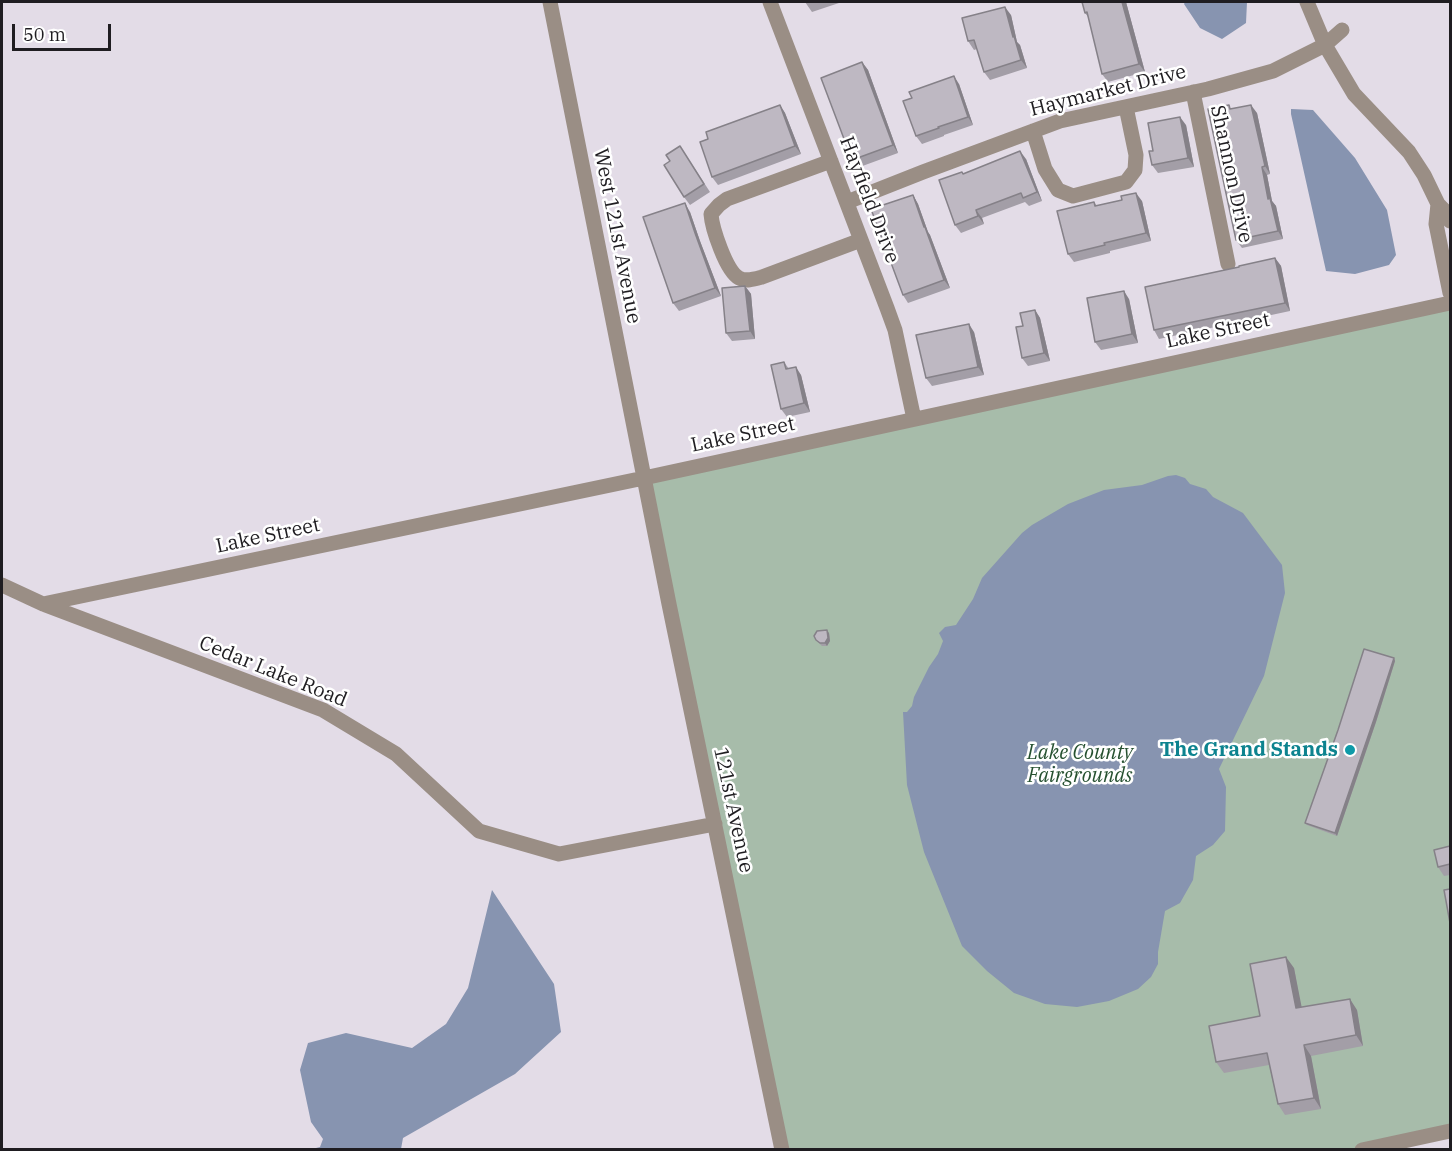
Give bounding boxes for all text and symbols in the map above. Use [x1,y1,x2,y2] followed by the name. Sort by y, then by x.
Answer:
[15,12,114,50] scale bar
[23,23,66,46] text: 50 m
[1027,60,1189,122] street label: Haymarket Drive
[1205,103,1257,245] street label: Shannon Drive
[834,133,904,267] street label: Hayfield Drive
[588,146,646,326] street label: West 121st Avenue
[1164,308,1272,354] street label: Lake Street
[689,412,797,458] street label: Lake Street
[214,513,322,559] street label: Lake Street
[195,631,351,713] street label: Cedar Lake Road
[1160,738,1338,762] place label: The Grand Stands
[1027,741,1133,788] park label: Lake County Fairgrounds
[1343,743,1357,757] marker: The Grand Stands
[708,745,758,875] street label: 121st Avenue

